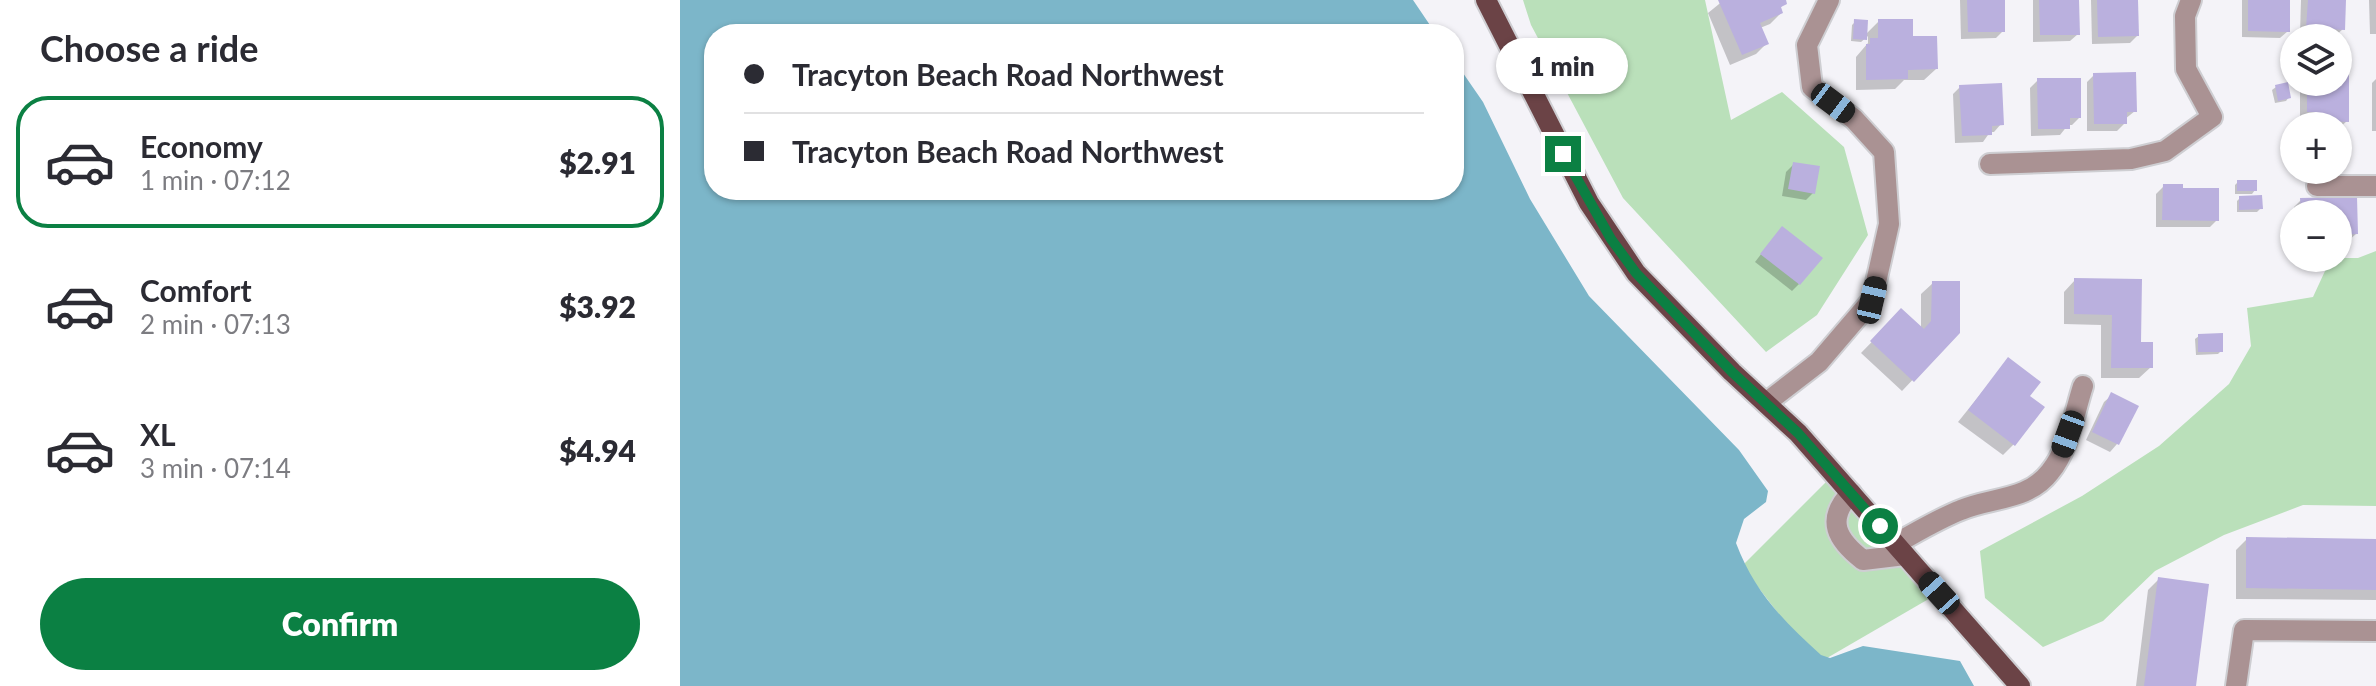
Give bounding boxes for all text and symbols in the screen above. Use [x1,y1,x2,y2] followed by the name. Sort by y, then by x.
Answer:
[2280,24,2352,272] map controls
[2280,24,2352,96] button: layers
[40,26,259,70] text: Choose a ride
[1497,38,1629,94] callout: 1 min
[1530,50,1594,82] text: 1 min
[792,56,1224,92] text: Tracyton Beach Road Northwest
[1807,79,1859,127] car
[2280,112,2352,184] button: +
[44,126,116,198] icon: car
[140,128,263,164] text: Economy
[792,133,1224,169] text: Tracyton Beach Road Northwest
[1545,136,1581,172] route end
[559,144,636,180] text: $2.91
[140,164,291,196] text: 1 min · 07:12
[2280,200,2352,272] button: −
[44,270,116,342] icon: car
[140,272,252,308] text: Comfort
[1855,274,1889,326] car
[559,288,636,324] text: $3.92
[140,308,291,340] text: 2 min · 07:13
[2049,407,2087,461] car
[44,414,116,486] icon: car
[140,416,176,452] text: XL
[559,432,636,468] text: $4.94
[140,452,291,484] text: 3 min · 07:14
[1862,508,1898,544] route start
[1914,567,1964,619] car
[40,578,640,670] button: Confirm

